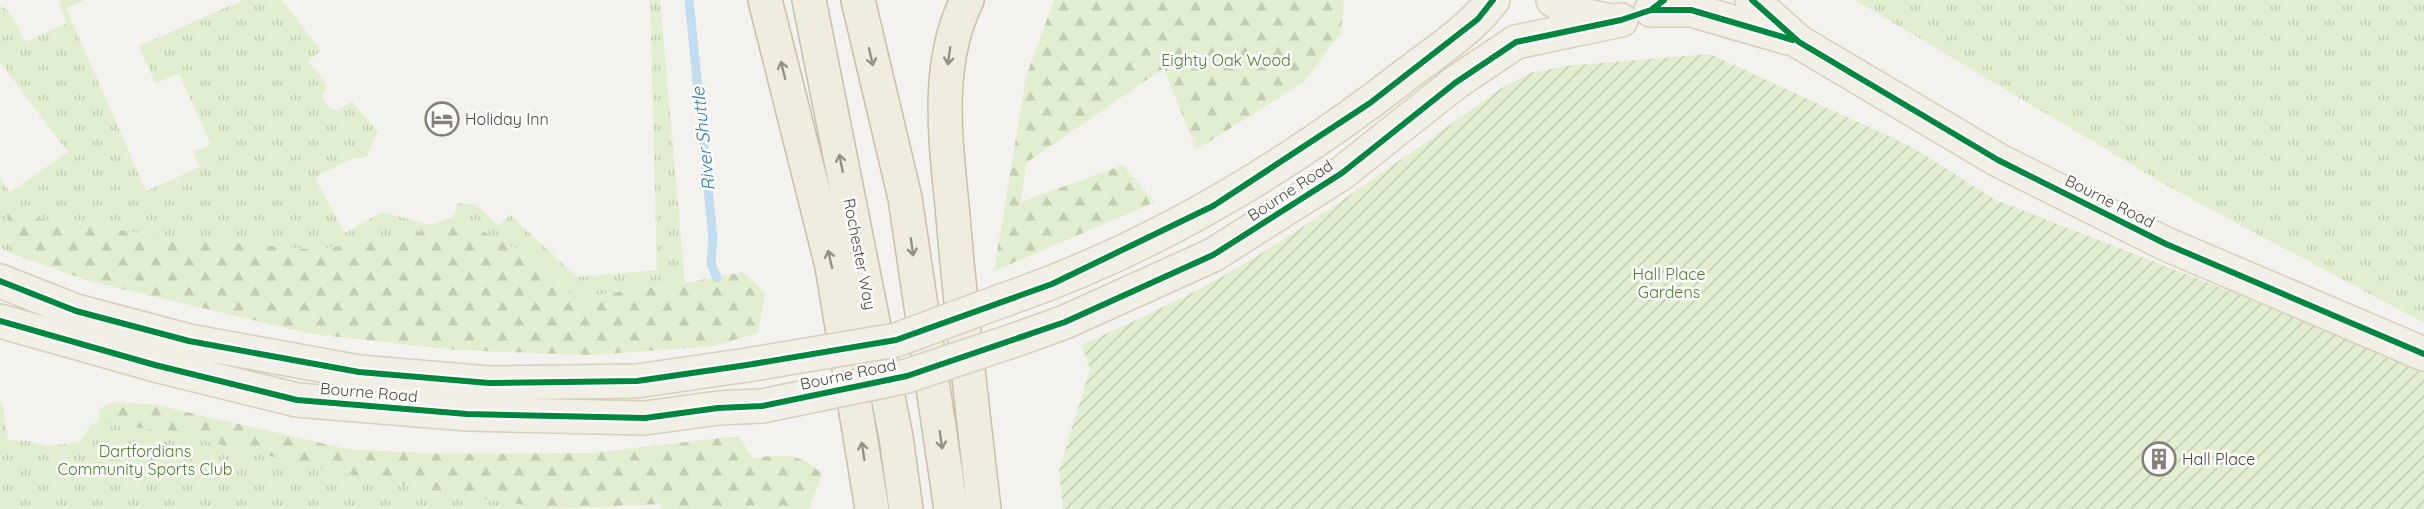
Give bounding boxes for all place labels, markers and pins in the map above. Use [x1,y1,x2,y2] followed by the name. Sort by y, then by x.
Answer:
[424,101,460,137] hotel icon: Holiday Inn
[465,109,549,129] place label: Holiday Inn
[2141,441,2177,477] building icon: Hall Place
[2182,449,2255,469] place label: Hall Place

